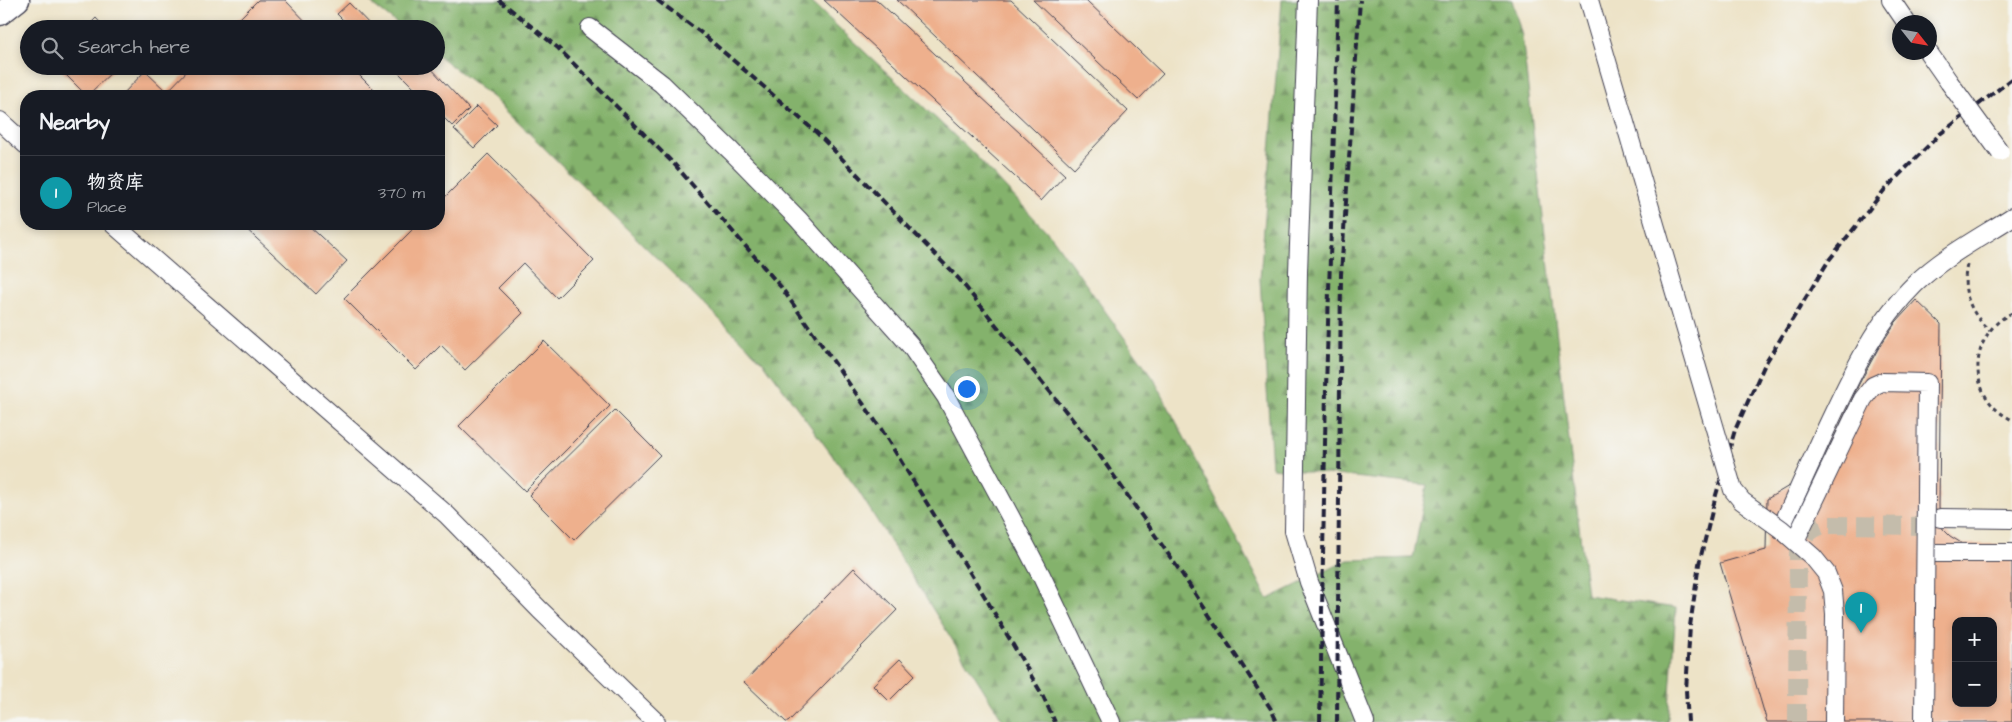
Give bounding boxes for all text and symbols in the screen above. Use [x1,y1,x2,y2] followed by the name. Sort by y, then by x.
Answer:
[1892,15,1937,60] north arrow
[20,20,445,75] search box
[38,34,66,62] icon: search
[78,34,190,61] text: Search here
[40,108,110,137] text: Nearby
[87,169,144,196] text: 物资库
[55,182,57,204] text: 1
[378,182,425,204] text: 370 m
[87,196,127,218] text: Place
[954,376,980,402] your location
[1845,592,1877,633] pin: 1
[1952,617,1997,707] map controls
[1952,617,1997,662] button: +
[1952,662,1997,707] button: −

